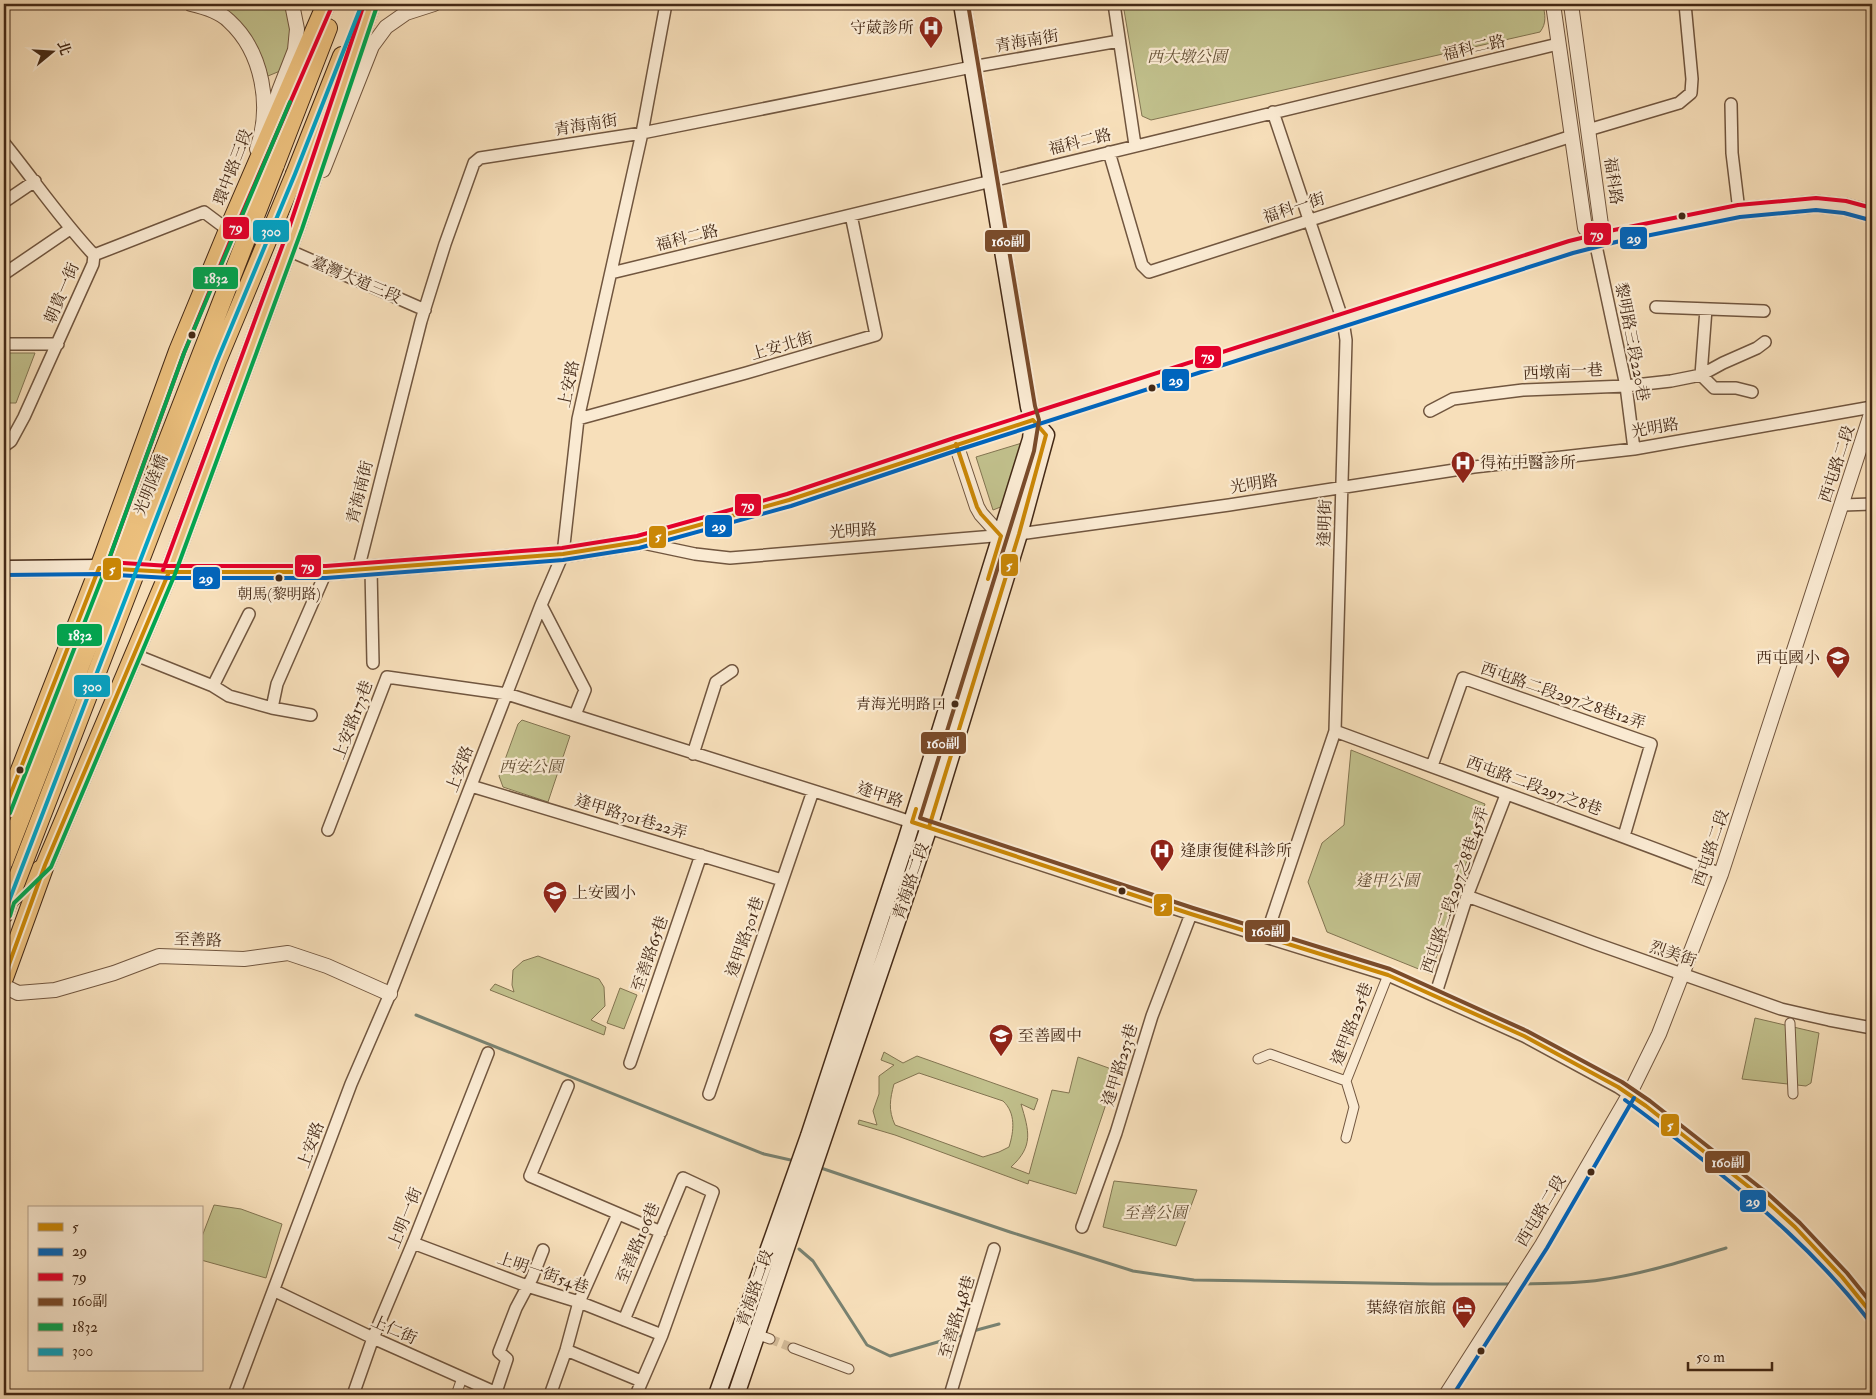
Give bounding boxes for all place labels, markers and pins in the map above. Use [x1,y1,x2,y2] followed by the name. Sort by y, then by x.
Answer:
[918,15,944,49] hospital icon: 守葳診所
[850,18,914,38] place label: 守葳診所
[1677,211,1687,221] unlabelled marker
[187,330,197,340] unlabelled marker
[1147,383,1157,393] unlabelled marker
[1450,450,1476,484] hospital icon: 得祐中醫診所
[1480,453,1576,473] place label: 得祐中醫診所
[274,573,284,583] marker: 朝馬(黎明路)
[237,585,321,604] place label: 朝馬(黎明路)
[1825,645,1851,679] school or university icon: 西屯國小
[1756,648,1820,668] place label: 西屯國小
[856,695,946,714] place label: 青海光明路口
[950,699,960,709] marker: 青海光明路口
[15,765,25,775] unlabelled marker
[1149,838,1175,872] hospital icon: 逢康復健科診所
[1180,841,1292,861] place label: 逢康復健科診所
[542,880,568,914] school or university icon: 上安國小
[572,883,636,903] place label: 上安國小
[1117,886,1127,896] unlabelled marker
[988,1023,1014,1057] school or university icon: 至善國中
[1018,1026,1082,1046] place label: 至善國中
[1586,1167,1596,1177] unlabelled marker
[1451,1295,1477,1329] hotel icon: 葉綠宿旅館
[1366,1298,1446,1318] place label: 葉綠宿旅館
[1476,1346,1486,1356] unlabelled marker

